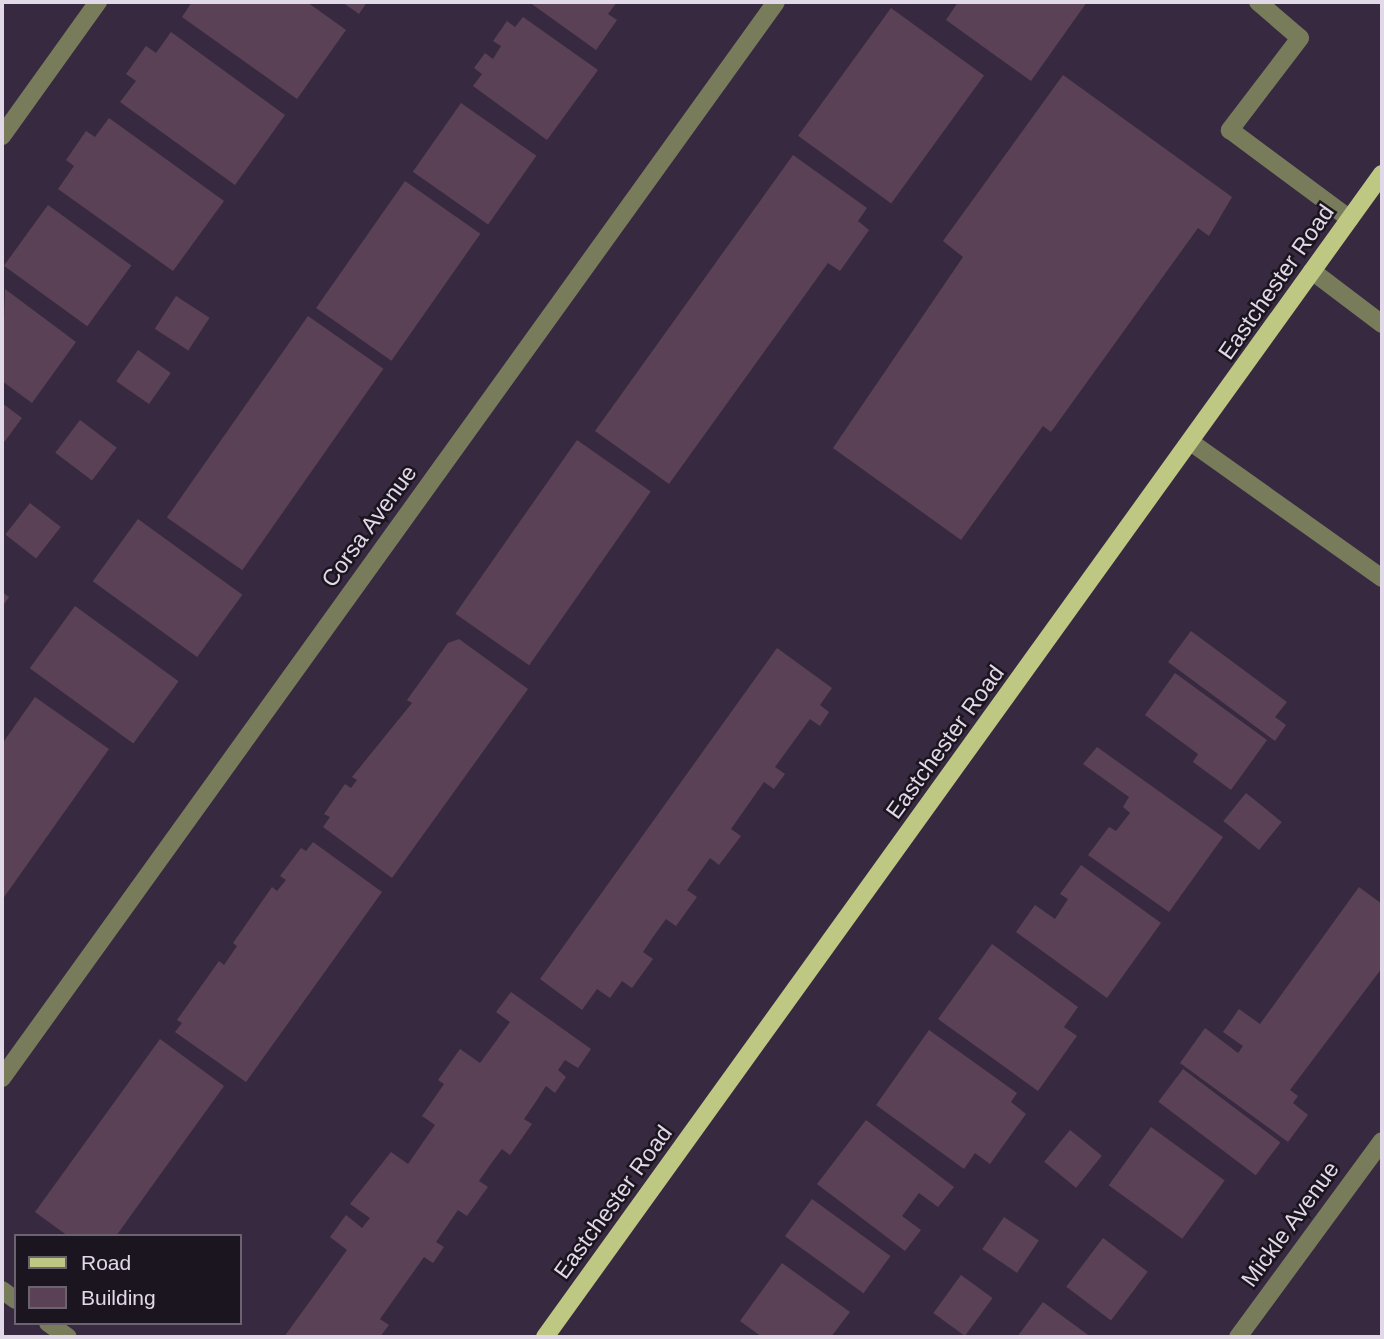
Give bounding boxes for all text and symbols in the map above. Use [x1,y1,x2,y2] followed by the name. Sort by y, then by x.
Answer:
[1212,199,1340,365] street label: Eastchester Road
[315,459,423,593] street label: Corsa Avenue
[880,660,1010,824] street label: Eastchester Road
[548,1120,678,1284] street label: Eastchester Road
[1235,1156,1345,1292] street label: Mickle Avenue
[14,1234,242,1325] legend
[81,1251,131,1274] text: Road
[81,1286,156,1309] text: Building

